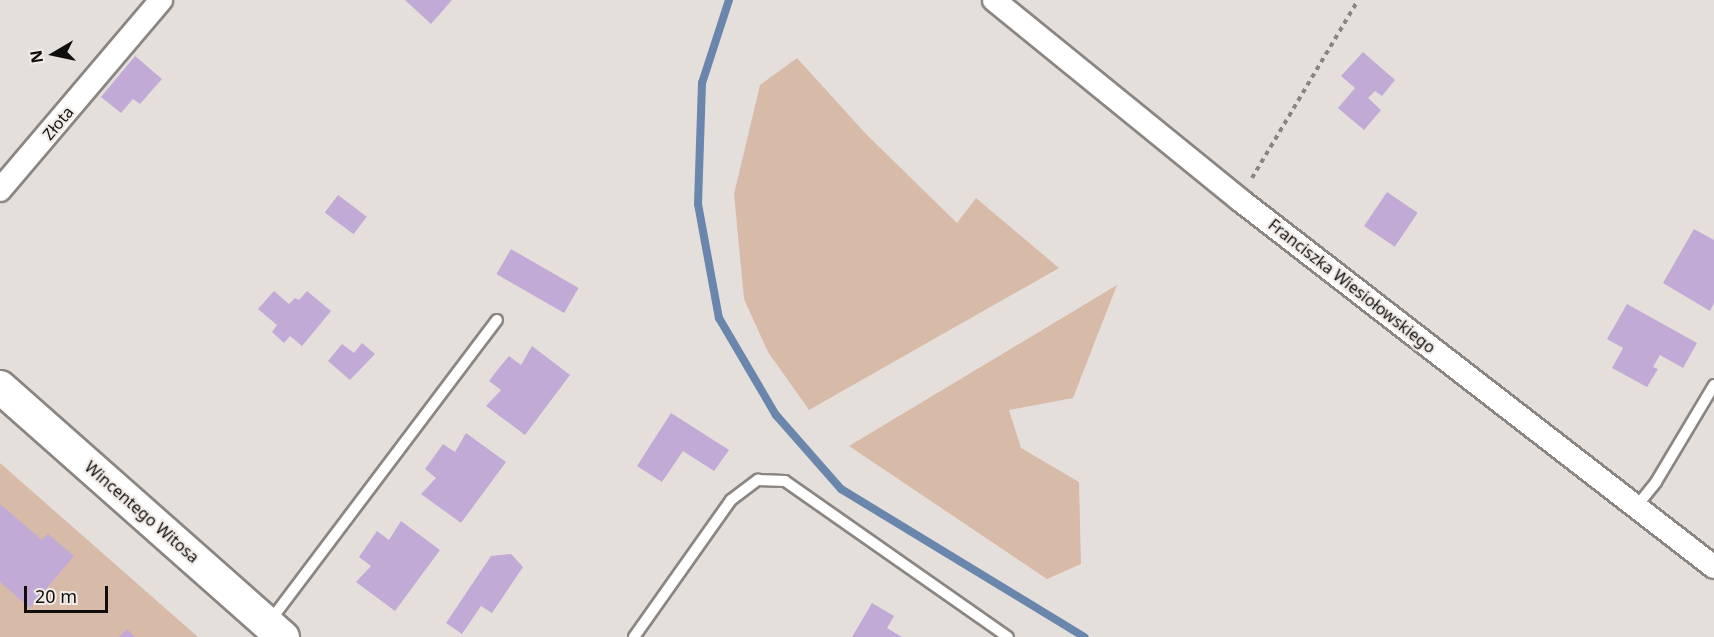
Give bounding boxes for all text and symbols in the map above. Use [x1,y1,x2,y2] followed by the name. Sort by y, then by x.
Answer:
[24,24,84,84] north arrow
[24,49,48,65] text: N
[39,102,77,144] street label: Złota
[1265,215,1439,357] street label: Franciszka Wiesiołowskiego
[81,457,203,567] street label: Wincentego Witosa
[27,574,111,612] scale bar
[35,584,77,608] text: 20 m

